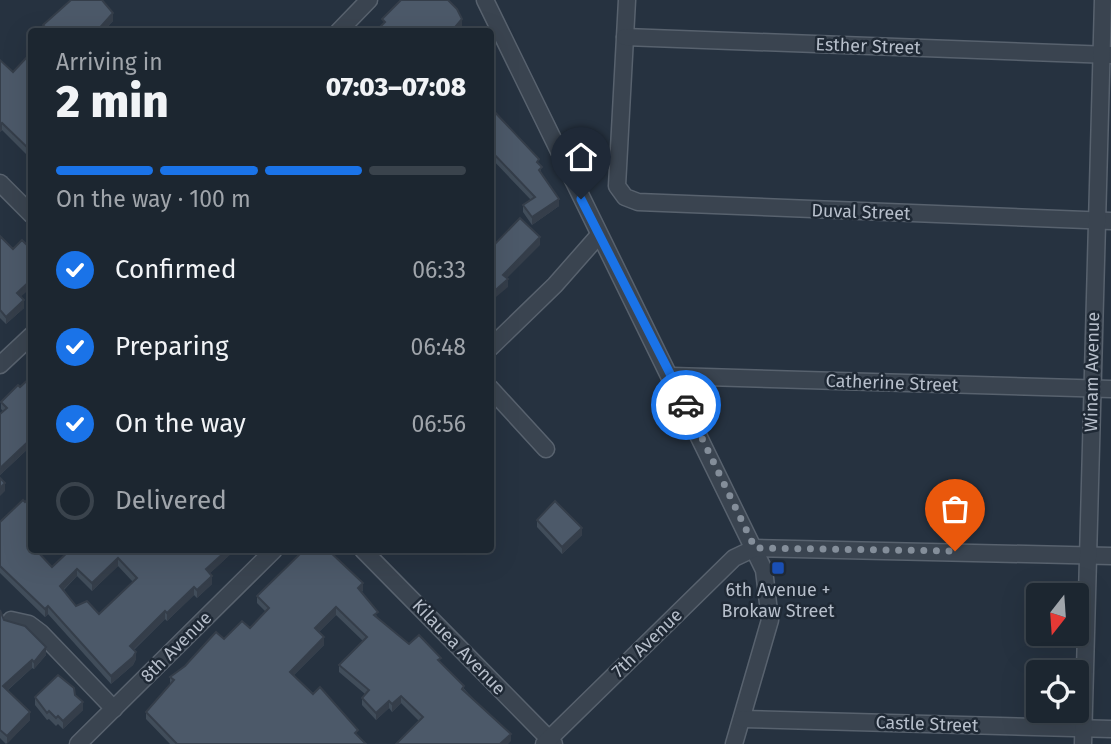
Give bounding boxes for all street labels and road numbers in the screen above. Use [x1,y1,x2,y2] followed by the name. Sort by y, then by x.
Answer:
[815,33,922,59] street label: Esther Street
[811,199,911,225] street label: Duval Street
[1080,312,1104,432] street label: Winam Avenue
[825,370,959,396] street label: Catherine Street
[408,594,510,700] street label: Kilauea Avenue
[607,604,687,682] street label: 7th Avenue
[136,607,216,687] street label: 8th Avenue
[875,711,979,737] street label: Castle Street

